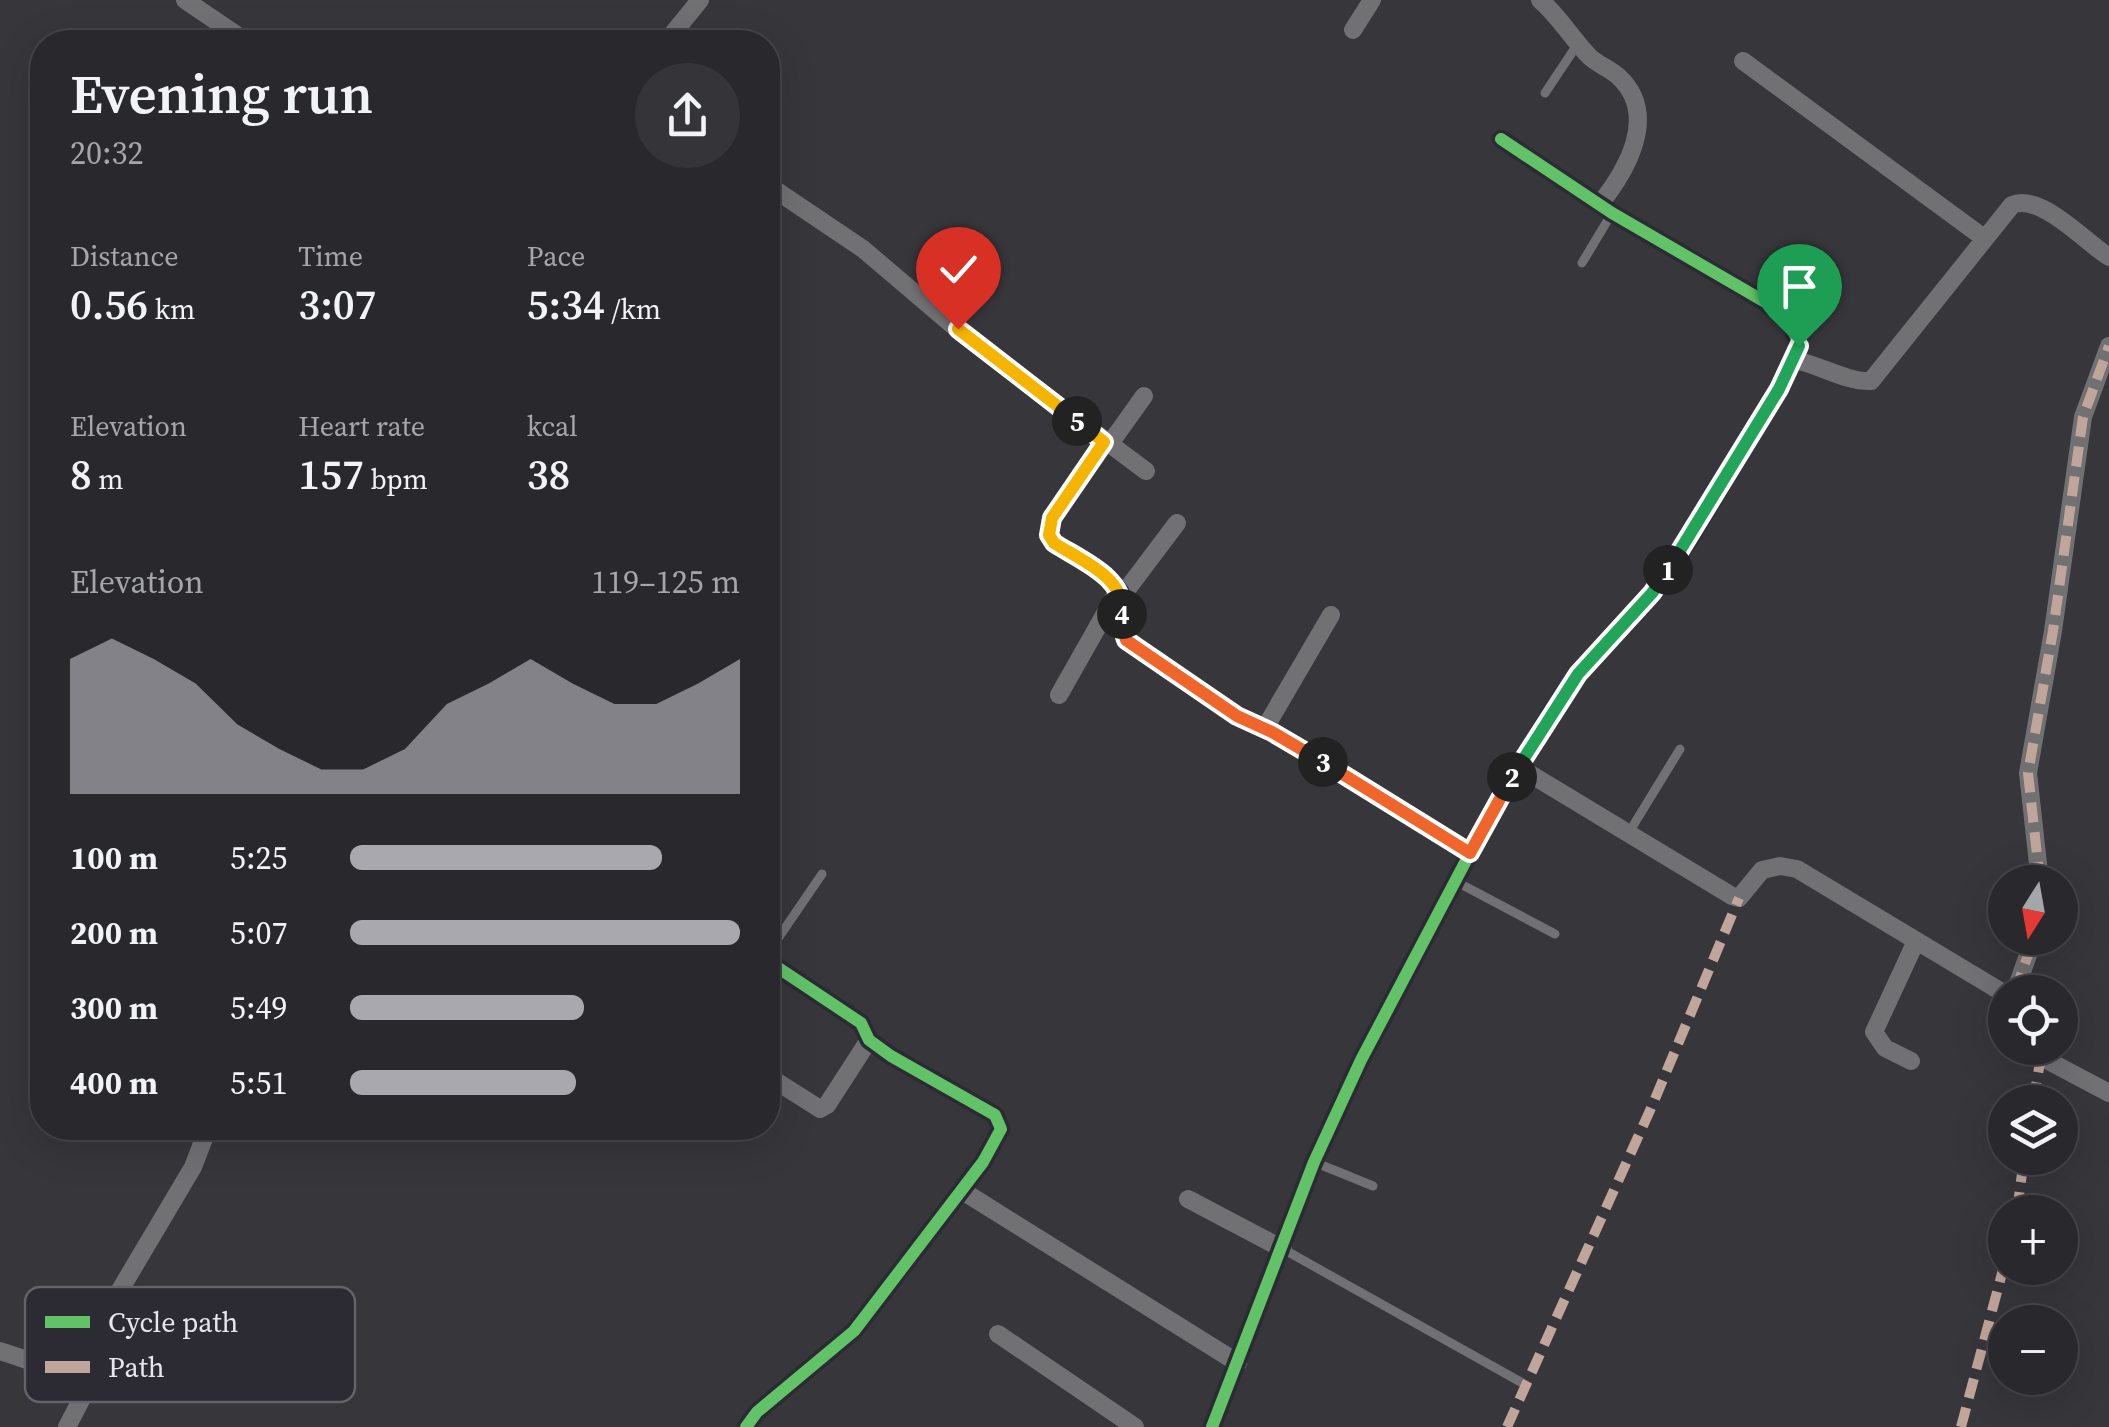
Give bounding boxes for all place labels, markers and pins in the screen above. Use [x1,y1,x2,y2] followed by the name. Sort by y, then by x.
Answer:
[916,227,1001,330] pin
[1757,244,1842,347] pin
[1052,396,1102,446] pin: 5
[1643,545,1693,595] pin: 1
[1097,589,1147,639] pin: 4
[1298,737,1348,787] pin: 3
[1487,752,1537,802] pin: 2

